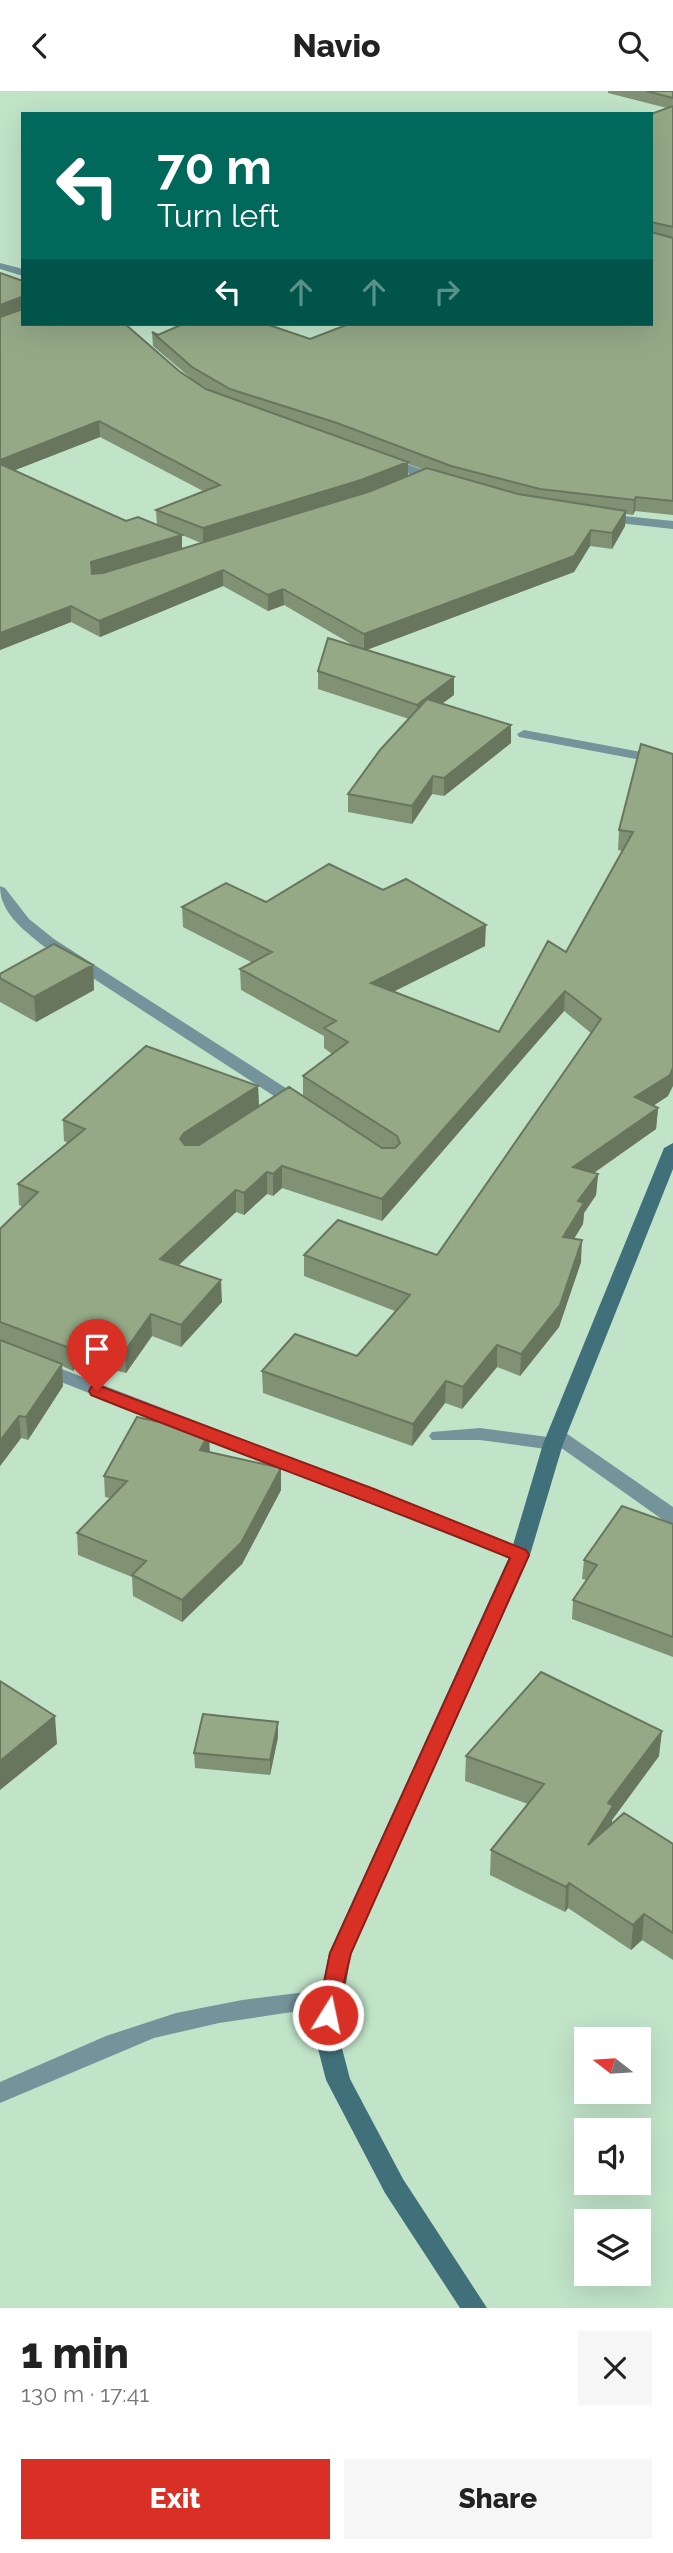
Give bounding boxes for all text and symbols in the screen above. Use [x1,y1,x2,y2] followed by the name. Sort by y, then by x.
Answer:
[21,27,59,65] icon: back
[292,27,381,64] text: Navio
[614,27,652,65] icon: search
[157,138,272,195] text: 70 m
[42,140,133,231] icon: left
[157,197,279,234] text: Turn left
[209,273,247,311] icon: left
[282,273,320,311] icon: ahead
[355,273,393,311] icon: ahead
[428,273,466,311] icon: right
[67,1319,127,1391] pin
[78,1330,116,1368] icon: arrive
[291,1978,365,2052] position arrow
[574,2027,651,2103] north arrow
[574,2027,651,2286] map controls
[574,2118,651,2195] button: sound
[574,2209,651,2286] button: layers
[21,2329,129,2378] text: 1 min
[578,2331,652,2405] button: close
[21,2380,149,2407] text: 130 m · 17:41
[21,2459,330,2539] button: Exit
[344,2459,652,2539] button: Share

